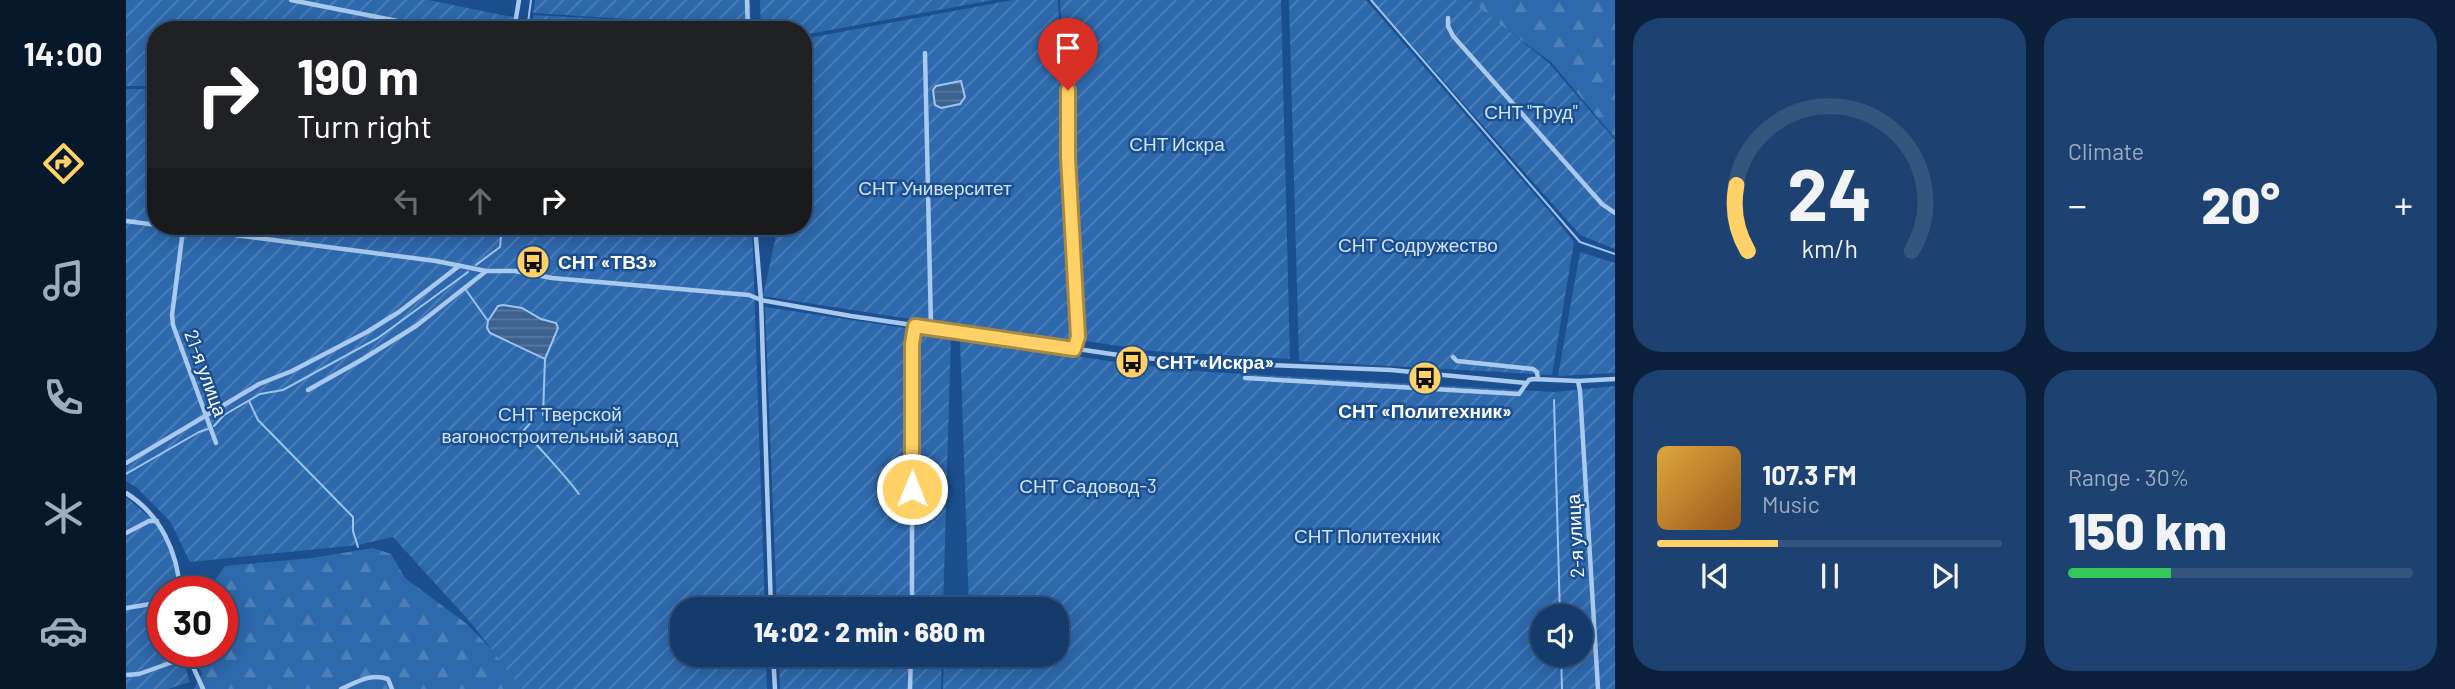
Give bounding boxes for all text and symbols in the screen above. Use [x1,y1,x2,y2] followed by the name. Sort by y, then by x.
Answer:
[1038,18,1098,90] pin
[1049,29,1087,67] icon: arrive
[24,34,102,72] text: 14:00
[297,46,419,105] text: 190 m
[182,49,273,140] icon: right
[1484,100,1578,123] park label: СНТ "Труд"
[297,106,432,144] text: Turn right
[1129,132,1225,155] park label: СНТ Искра
[2068,137,2144,165] text: Climate
[39,139,88,188] icon: directions
[1787,148,1872,236] text: 24
[2201,172,2280,234] text: 20°
[858,176,1012,199] park label: СНТ Университет
[2068,181,2087,227] text: −
[2394,181,2413,227] text: +
[388,182,426,220] icon: left
[461,182,499,220] icon: ahead
[534,182,572,220] icon: right
[1338,233,1498,256] park label: СНТ Содружество
[1801,233,1858,263] text: km/h
[514,243,552,281] bus stop icon: СНТ «ТВЗ»
[558,250,657,273] place label: СНТ «ТВЗ»
[39,256,88,305] icon: music
[180,326,233,420] street label: 21-я улица
[1113,343,1151,381] bus stop icon: СНТ «Искра»
[1156,350,1274,373] place label: СНТ «Искра»
[1406,359,1444,397] bus stop icon: СНТ «Политехник»
[39,373,88,422] icon: phone
[1338,399,1512,422] place label: СНТ «Политехник»
[442,402,678,447] park label: СНТ Тверской вагоностроительный завод
[875,452,949,526] position arrow
[1762,459,1857,490] text: 107.3 FM
[2068,463,2189,491] text: Range · 30%
[1019,474,1157,497] park label: СНТ Садовод-3
[39,489,88,538] icon: climate
[1762,490,1820,518] text: Music
[1561,493,1588,579] street label: 2-я улица
[2068,498,2227,560] text: 150 km
[1294,524,1441,547] park label: СНТ Политехник
[1696,557,1734,595] icon: previous
[1811,557,1849,595] icon: pause
[1926,557,1964,595] icon: next
[147,576,238,667] speed limit sign: 30
[1530,604,1593,667] map controls
[1530,604,1593,667] button: sound
[39,606,88,655] icon: car
[754,616,985,647] text: 14:02 · 2 min · 680 m

